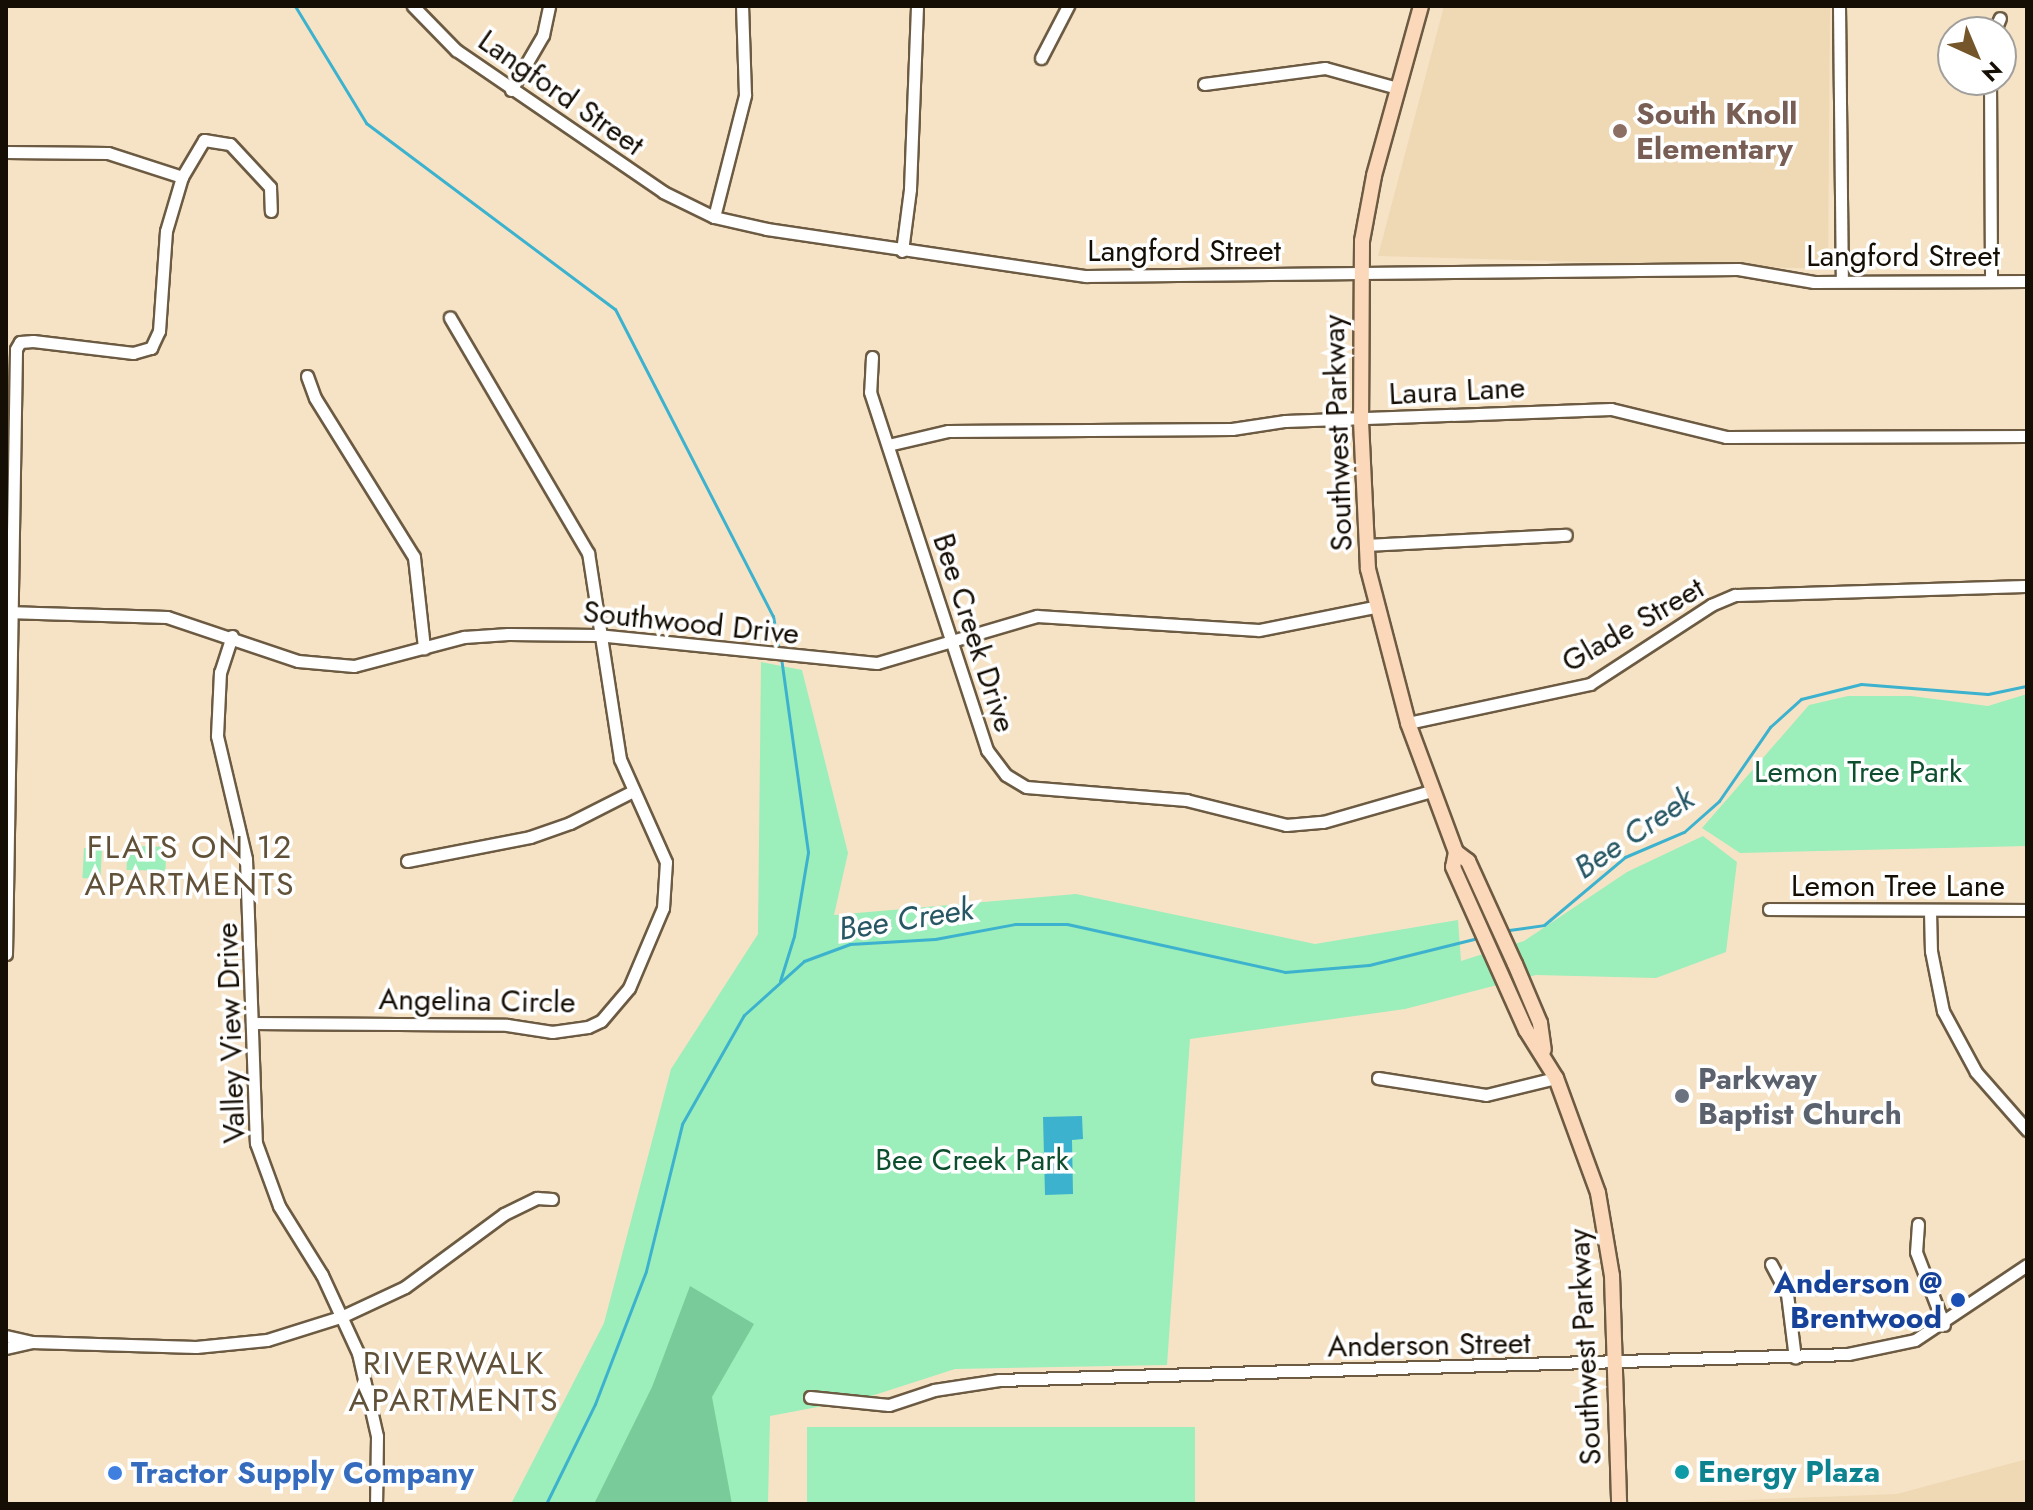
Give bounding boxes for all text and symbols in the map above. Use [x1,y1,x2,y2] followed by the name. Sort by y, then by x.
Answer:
[1937,16,2017,96] north arrow
[471,23,651,163] street label: Langford Street
[1975,54,2010,89] text: N
[1636,96,1797,166] place label: South Knoll Elementary
[1611,122,1629,140] marker: South Knoll Elementary
[1087,233,1281,269] street label: Langford Street
[1806,238,2000,274] street label: Langford Street
[1316,314,1360,552] street label: Southwest Parkway
[1388,369,1526,413] street label: Laura Lane
[925,529,1023,737] street label: Bee Creek Drive
[1556,570,1710,680] street label: Glade Street
[581,594,801,652] street label: Southwood Drive
[1754,754,1962,790] park label: Lemon Tree Park
[1567,779,1701,887] water label: Bee Creek
[84,829,296,904] district label: FLATS ON 12 APARTMENTS
[1791,868,2005,904] street label: Lemon Tree Lane
[836,889,976,949] water label: Bee Creek
[209,922,253,1144] street label: Valley View Drive
[378,981,576,1021] street label: Angelina Circle
[1698,1061,1902,1132] place label: Parkway Baptist Church
[1673,1087,1691,1105] marker: Parkway Baptist Church
[875,1142,1069,1178] park label: Bee Creek Park
[1561,1228,1609,1466] street label: Southwest Parkway
[1774,1265,1942,1336] place label: Anderson @ Brentwood
[1949,1291,1967,1309] marker: Anderson @ Brentwood
[1327,1325,1531,1365] street label: Anderson Street
[348,1345,560,1420] district label: RIVERWALK APARTMENTS
[1698,1454,1880,1490] place label: Energy Plaza
[131,1455,474,1491] place label: Tractor Supply Company
[1673,1463,1691,1481] marker: Energy Plaza
[106,1464,124,1482] marker: Tractor Supply Company

